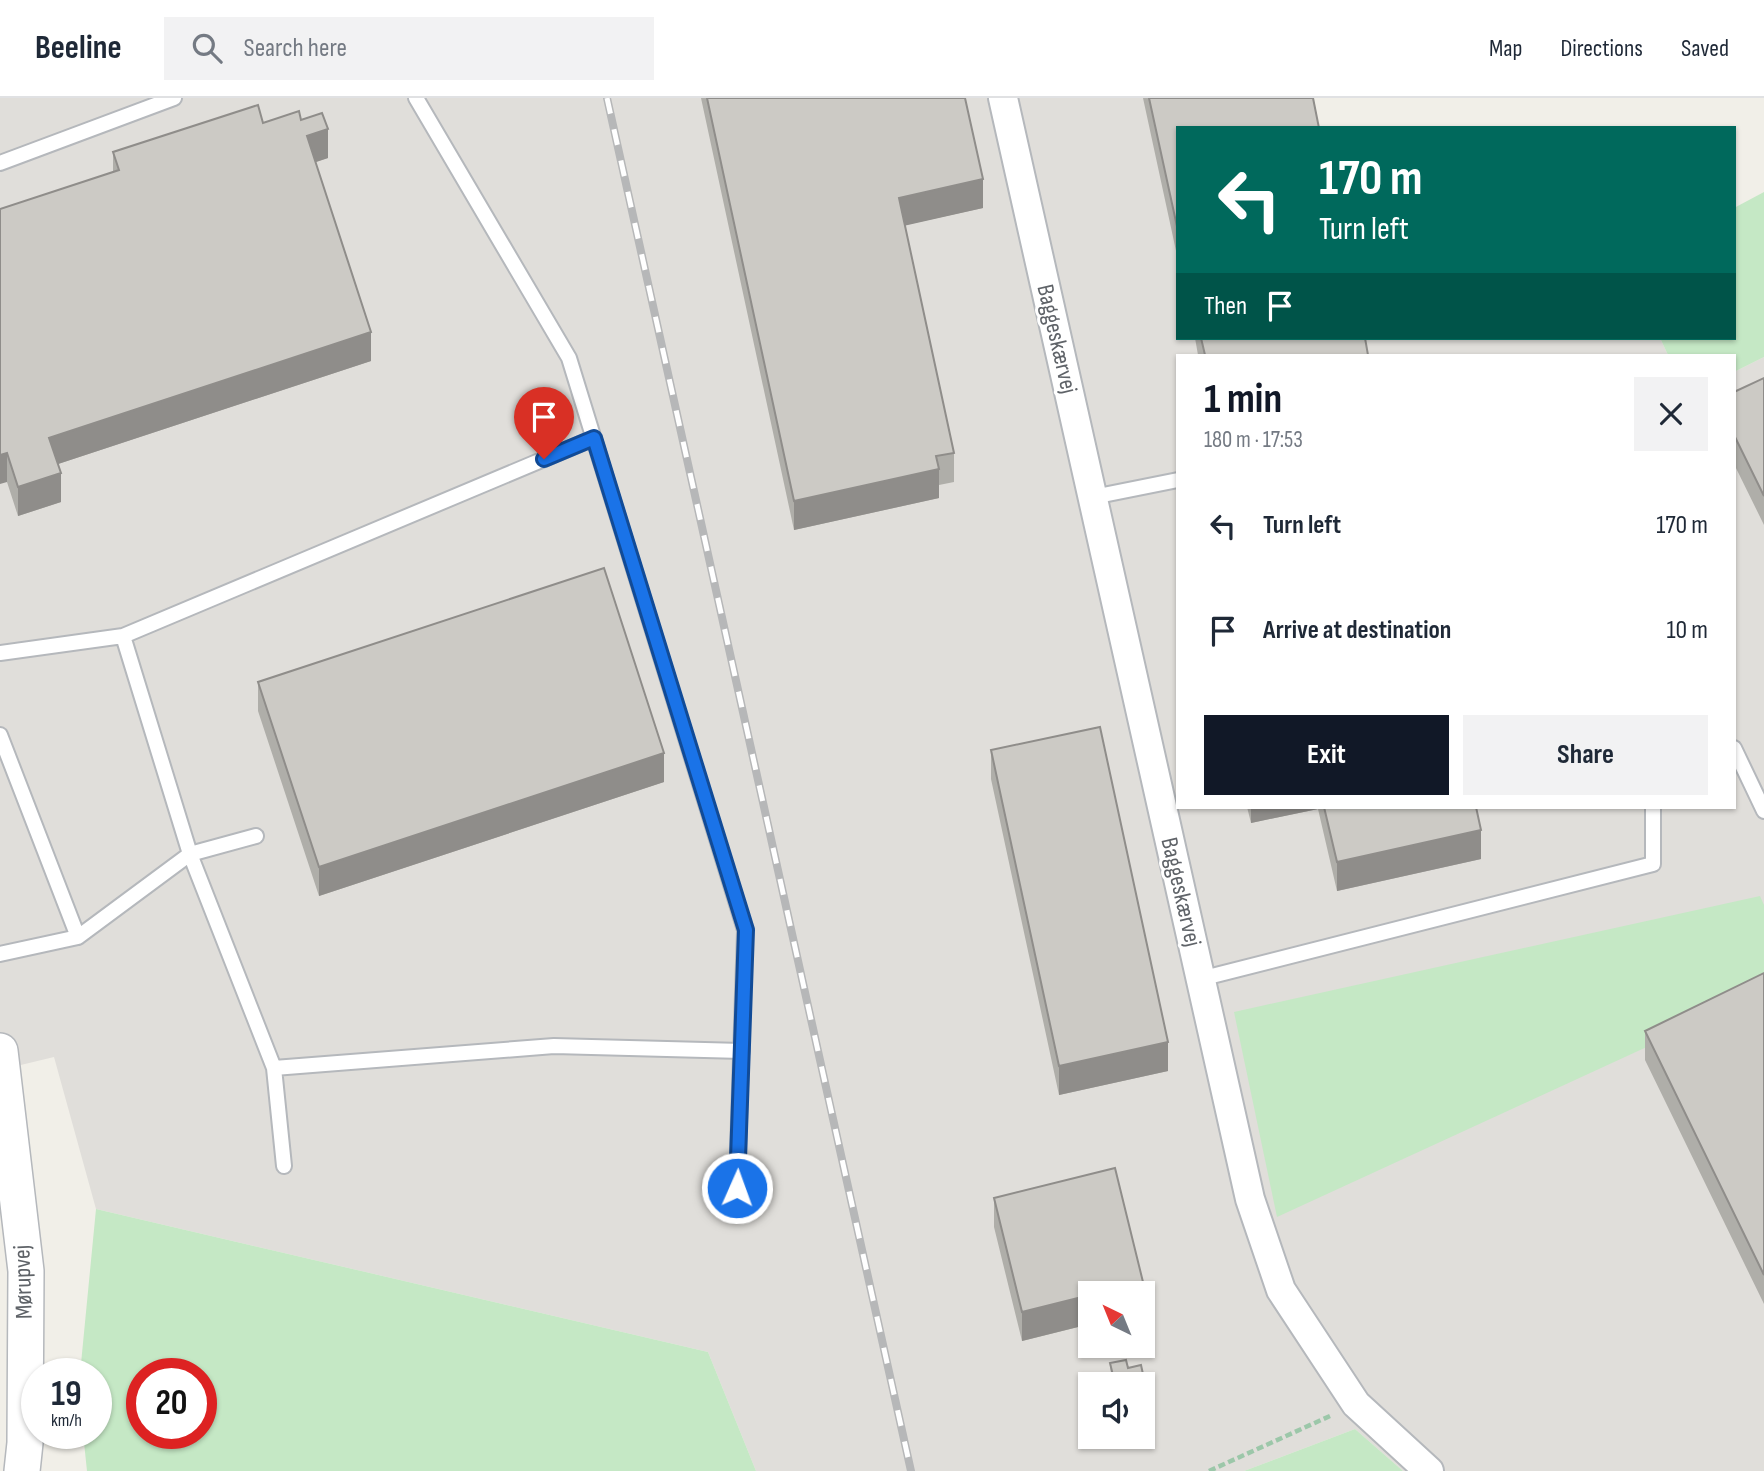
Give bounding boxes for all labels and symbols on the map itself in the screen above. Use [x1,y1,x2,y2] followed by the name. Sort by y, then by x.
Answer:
[1030,282,1084,396] street label: Baggeskærvej
[514,387,574,459] pin
[1154,835,1208,949] street label: Baggeskærvej
[700,1151,774,1225] position arrow
[7,1245,39,1319] street label: Mørupvej
[1078,1281,1155,1358] north arrow
[126,1358,217,1449] speed limit sign: 20

